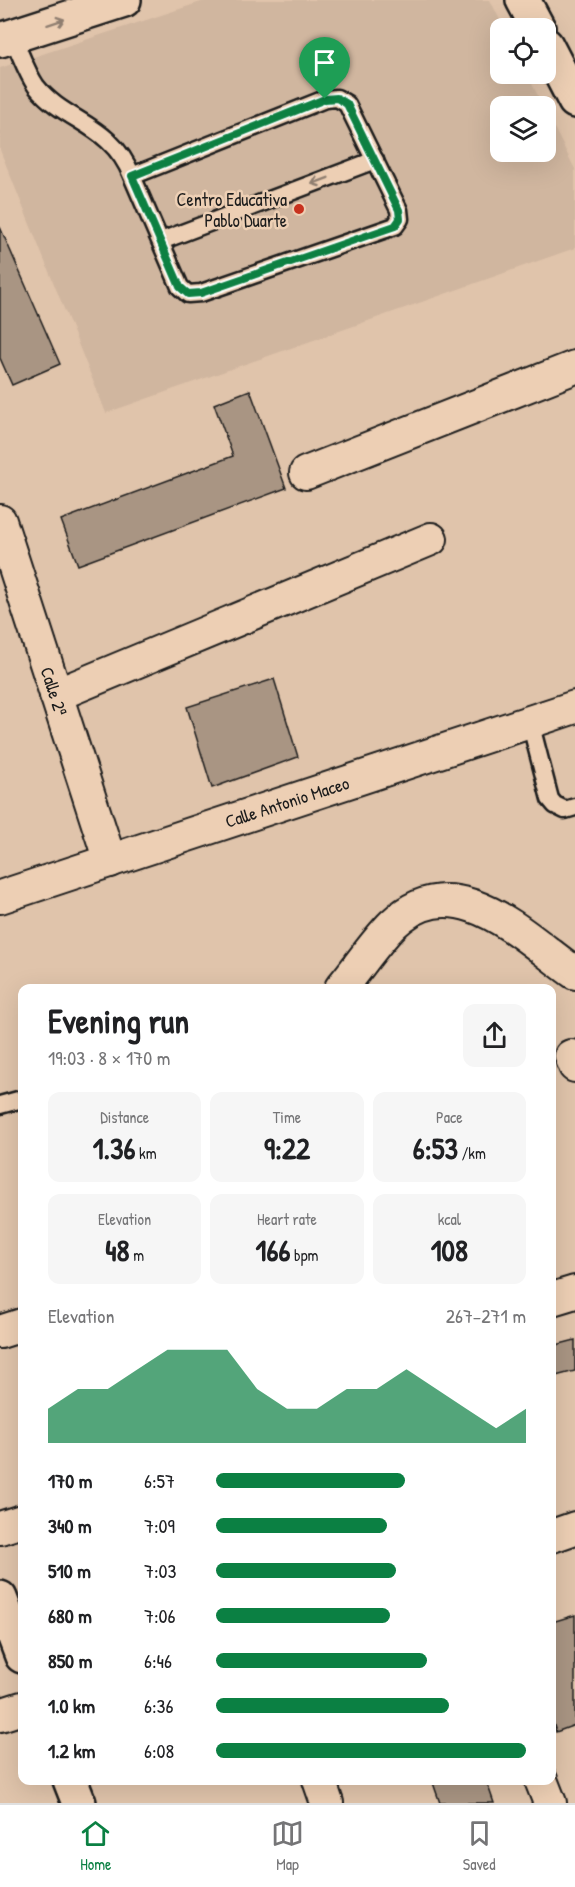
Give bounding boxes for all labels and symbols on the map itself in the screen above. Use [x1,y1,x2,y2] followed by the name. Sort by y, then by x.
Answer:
[46,16,65,27] one-way arrow
[299,37,350,99] pin
[311,176,330,187] one-way arrow
[177,187,287,233] place label: Centro Educativa Pablo Duarte
[292,202,306,216] marker: Centro Educativa Pablo Duarte
[34,664,74,718] street label: Calle 2ª
[222,770,352,834] street label: Calle Antonio Maceo

